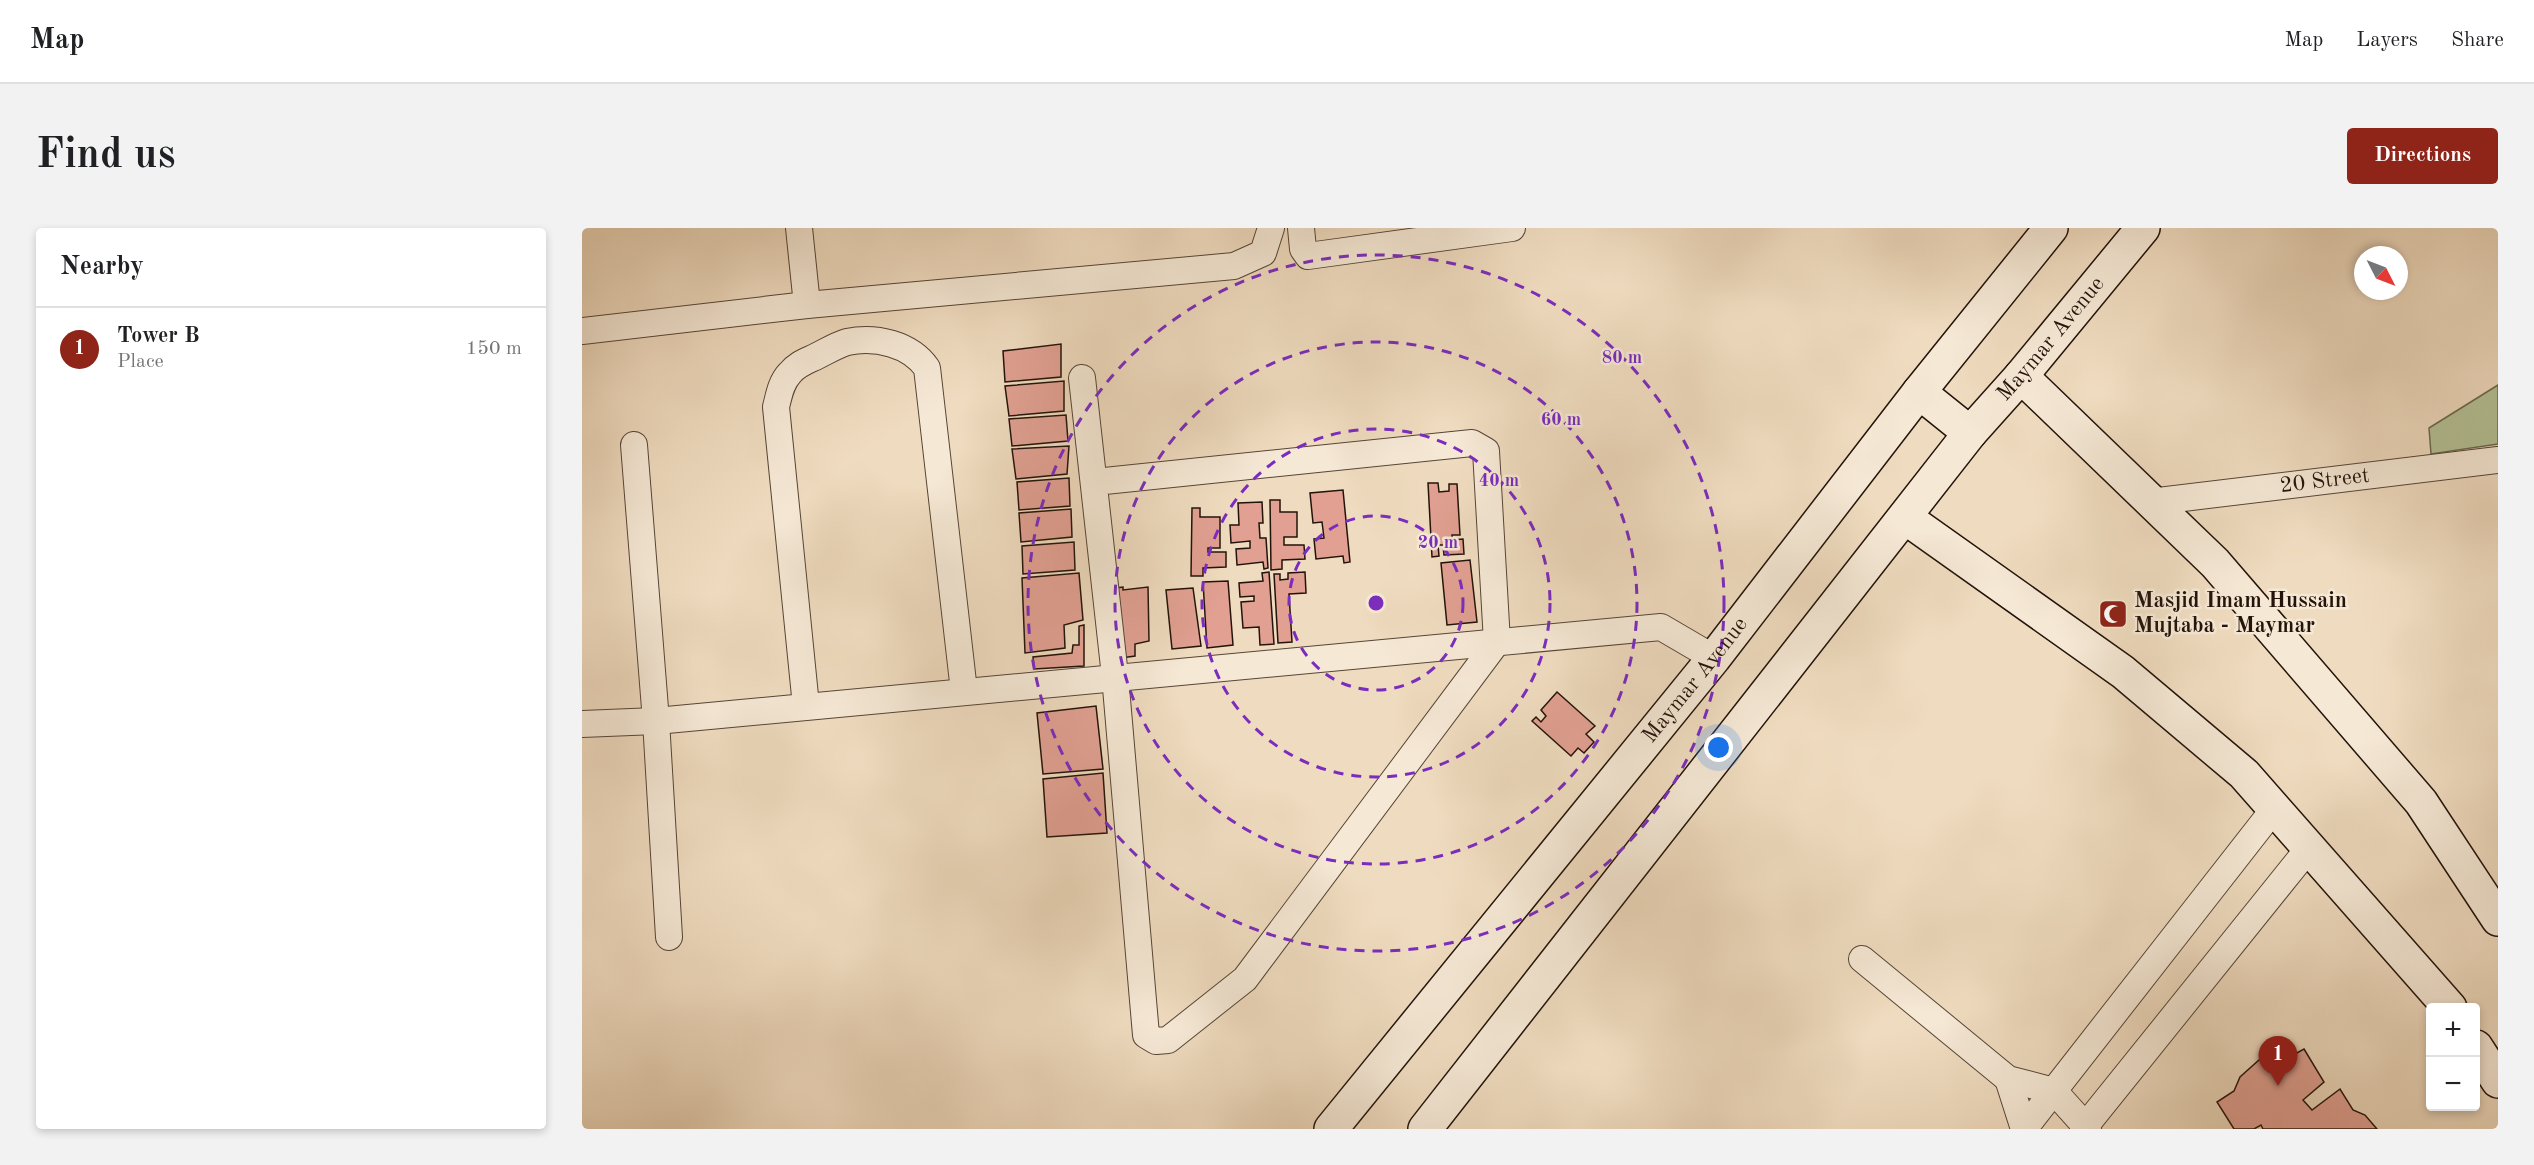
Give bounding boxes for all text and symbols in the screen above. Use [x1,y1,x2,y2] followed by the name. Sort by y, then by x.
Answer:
[30,27,84,55] text: Map
[2284,30,2323,51] text: Map
[2356,30,2418,51] text: Layers
[2451,30,2504,51] text: Share
[2347,128,2498,184] button: Directions
[36,135,175,177] text: Find us
[2354,246,2408,300] north arrow
[60,254,144,280] text: Nearby
[1993,273,2109,405] street label: Maymar Avenue
[117,325,200,347] text: Tower B
[74,339,85,359] text: 1
[466,339,522,359] text: 150 m
[1602,349,1642,367] text: 80 m
[117,352,164,372] text: Place
[1541,411,1581,429] text: 60 m
[2279,465,2371,497] street label: 20 Street
[1479,472,1519,490] text: 40 m
[1418,534,1458,552] text: 20 m
[2134,590,2347,637] place label: Masjid Imam Hussain Mujtaba - Maymar
[1366,593,1386,613] centre of rings
[2097,598,2129,630] mosque icon: Masjid Imam Hussain Mujtaba - Maymar
[1639,613,1752,747] street label: Maymar Avenue
[1704,733,1733,762] your location
[2426,1003,2480,1111] map controls
[2426,1003,2480,1057] button: +
[2258,1036,2298,1086] pin: 1
[2426,1057,2480,1111] button: −

